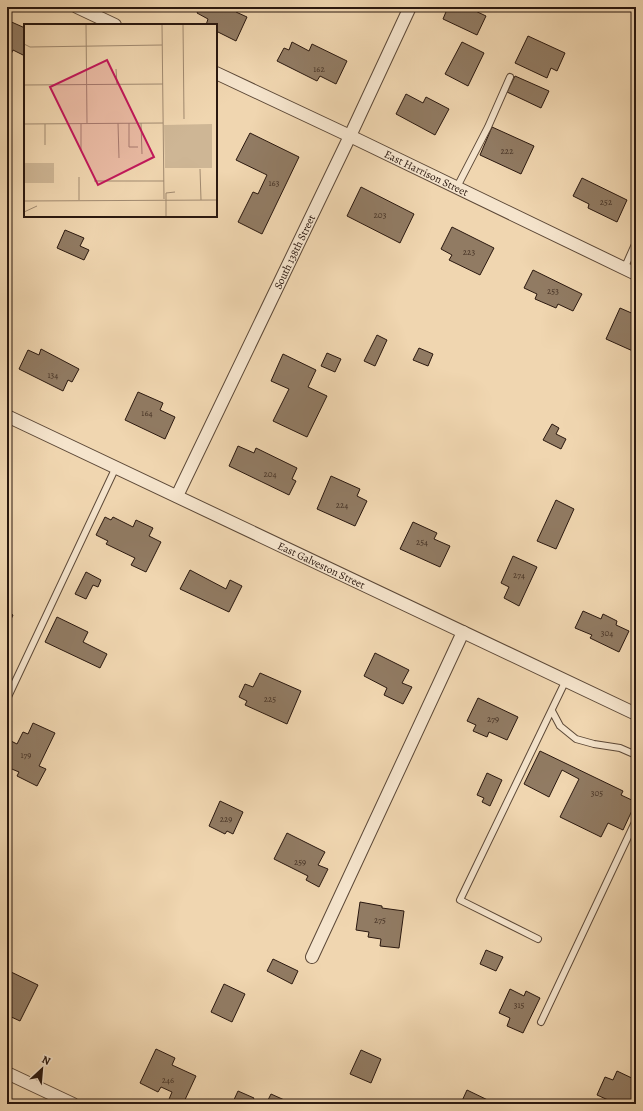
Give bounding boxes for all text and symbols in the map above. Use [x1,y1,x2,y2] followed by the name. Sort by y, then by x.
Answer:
[24,24,217,217] inset map
[313,63,325,75] house number: 162
[501,145,514,157] house number: 222
[382,147,471,200] street label: East Harrison Street
[269,177,280,189] house number: 163
[600,196,613,208] house number: 252
[374,209,387,221] house number: 203
[270,212,319,292] street label: South 138th Street
[463,246,475,258] house number: 223
[547,285,559,297] house number: 253
[48,369,58,381] house number: 134
[141,407,153,419] house number: 164
[263,468,277,480] house number: 204
[336,499,348,511] house number: 224
[416,536,428,548] house number: 254
[275,538,368,593] street label: East Galveston Street
[513,569,525,581] house number: 274
[601,627,613,639] house number: 304
[264,693,276,705] house number: 225
[487,713,499,725] house number: 279
[21,749,31,761] house number: 179
[591,787,603,799] house number: 305
[220,813,232,825] house number: 229
[294,856,306,868] house number: 259
[374,914,386,926] house number: 275
[514,999,524,1011] house number: 315
[22,1049,62,1089] north arrow
[39,1052,53,1069] text: N
[162,1074,174,1086] house number: 246

